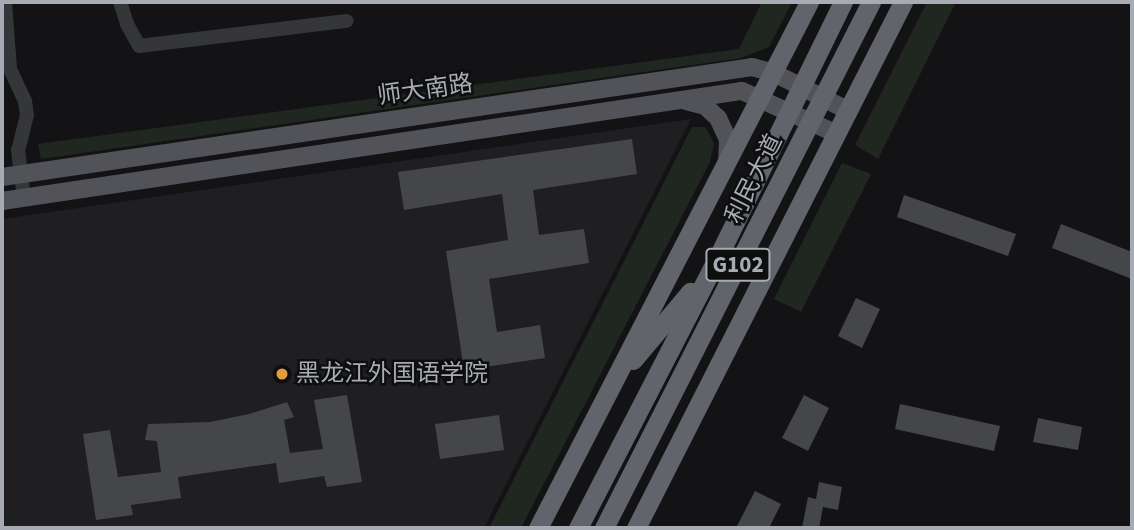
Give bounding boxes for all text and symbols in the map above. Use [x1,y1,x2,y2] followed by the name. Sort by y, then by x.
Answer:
[375,69,475,111] street label: 师大南路
[719,130,789,228] street label: 利民大道
[705,246,771,284] road number: G102
[296,360,488,388] place label: 黑龙江外国语学院
[274,366,290,382] marker: 黑龙江外国语学院

